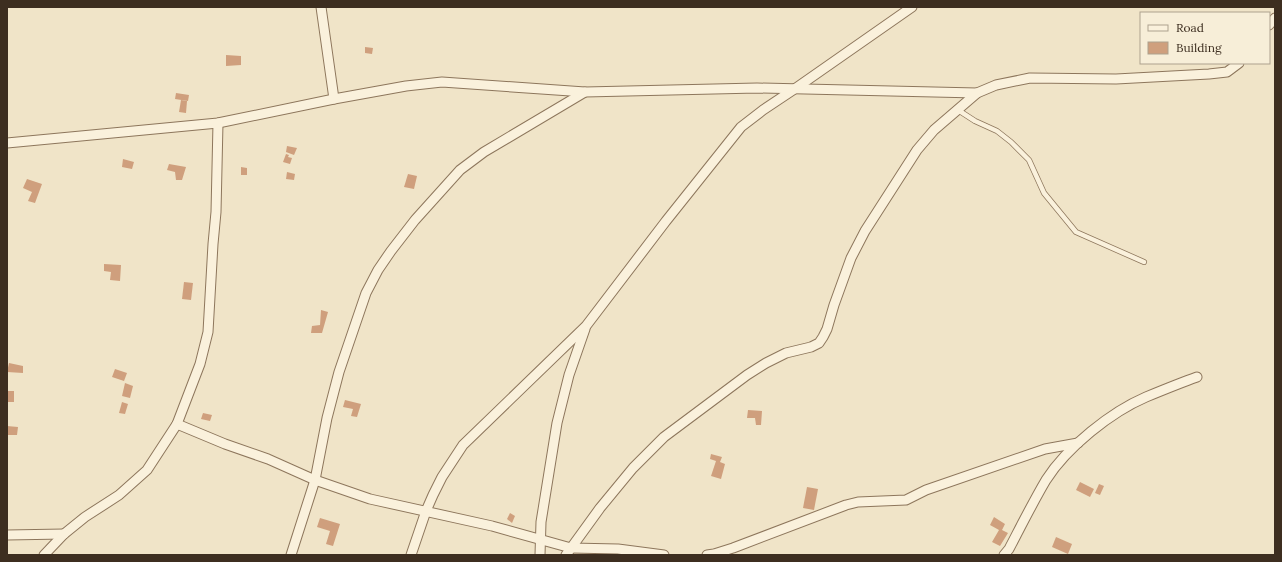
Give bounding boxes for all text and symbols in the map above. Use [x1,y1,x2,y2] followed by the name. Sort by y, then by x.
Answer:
[1140,12,1270,64] legend
[1176,20,1204,35] text: Road
[1176,40,1222,55] text: Building

